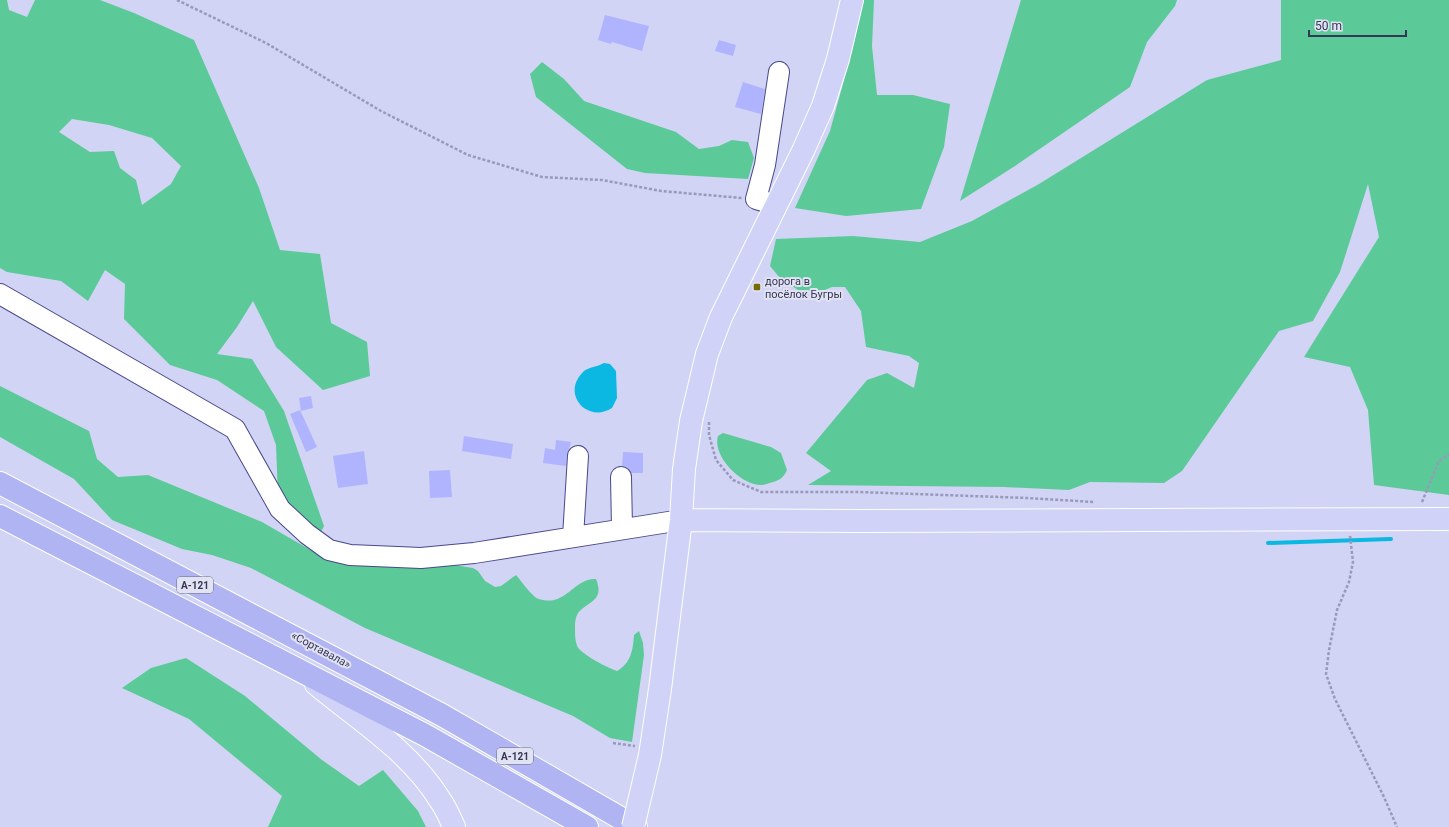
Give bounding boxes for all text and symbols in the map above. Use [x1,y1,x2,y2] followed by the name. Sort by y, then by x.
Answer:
[1309,12,1406,38] scale bar
[1315,19,1342,33] text: 50 m
[765,275,842,301] place label: дорога в посёлок Бугры
[752,282,762,292] marker: дорога в посёлок Бугры
[177,577,213,593] road number: А-121
[289,629,353,671] street label: «Сортавала»
[497,748,533,764] road number: А-121

